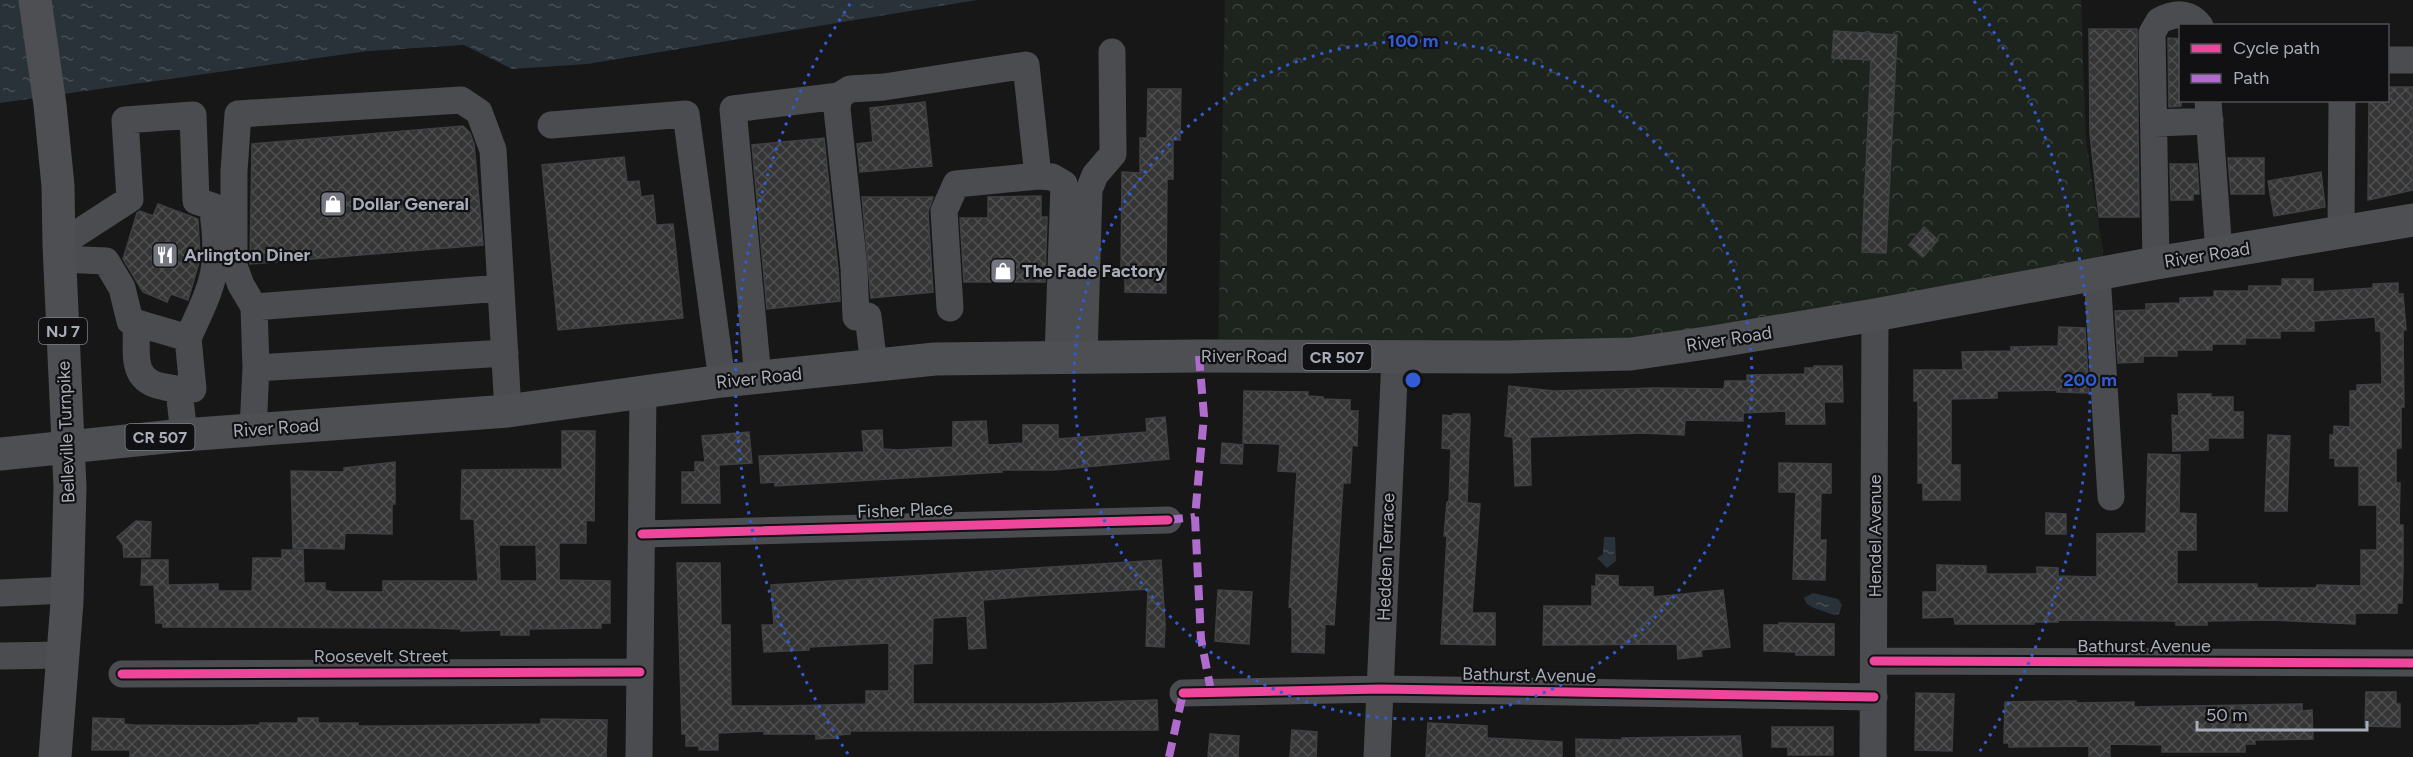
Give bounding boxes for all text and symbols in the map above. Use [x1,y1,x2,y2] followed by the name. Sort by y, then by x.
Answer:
[2179,24,2389,102] legend
[1388,30,1438,52] text: 100 m
[2233,37,2320,59] text: Cycle path
[2233,67,2269,89] text: Path
[318,189,348,219] shop icon: Dollar General
[352,193,469,215] place label: Dollar General
[2163,237,2251,273] street label: River Road
[150,240,180,270] restaurant icon: Arlington Diner
[184,244,310,266] place label: Arlington Diner
[988,256,1018,286] shop icon: The Fade Factory
[1022,260,1166,282] place label: The Fade Factory
[39,318,87,344] road number: NJ 7
[1685,321,1773,357] street label: River Road
[1302,344,1372,370] road number: CR 507
[1201,345,1287,367] street label: River Road
[53,360,79,504] street label: Belleville Turnpike
[715,363,803,393] street label: River Road
[2063,369,2117,391] text: 200 m
[1403,370,1423,390] centre of rings
[232,414,320,442] street label: River Road
[126,424,195,450] road number: CR 507
[1864,474,1886,598] street label: Hendel Avenue
[1373,492,1399,622] street label: Hedden Terrace
[857,497,953,523] street label: Fisher Place
[2077,635,2211,657] street label: Bathurst Avenue
[314,645,449,667] street label: Roosevelt Street
[1462,663,1596,687] street label: Bathurst Avenue
[2197,694,2366,732] scale bar
[2206,704,2248,726] text: 50 m

